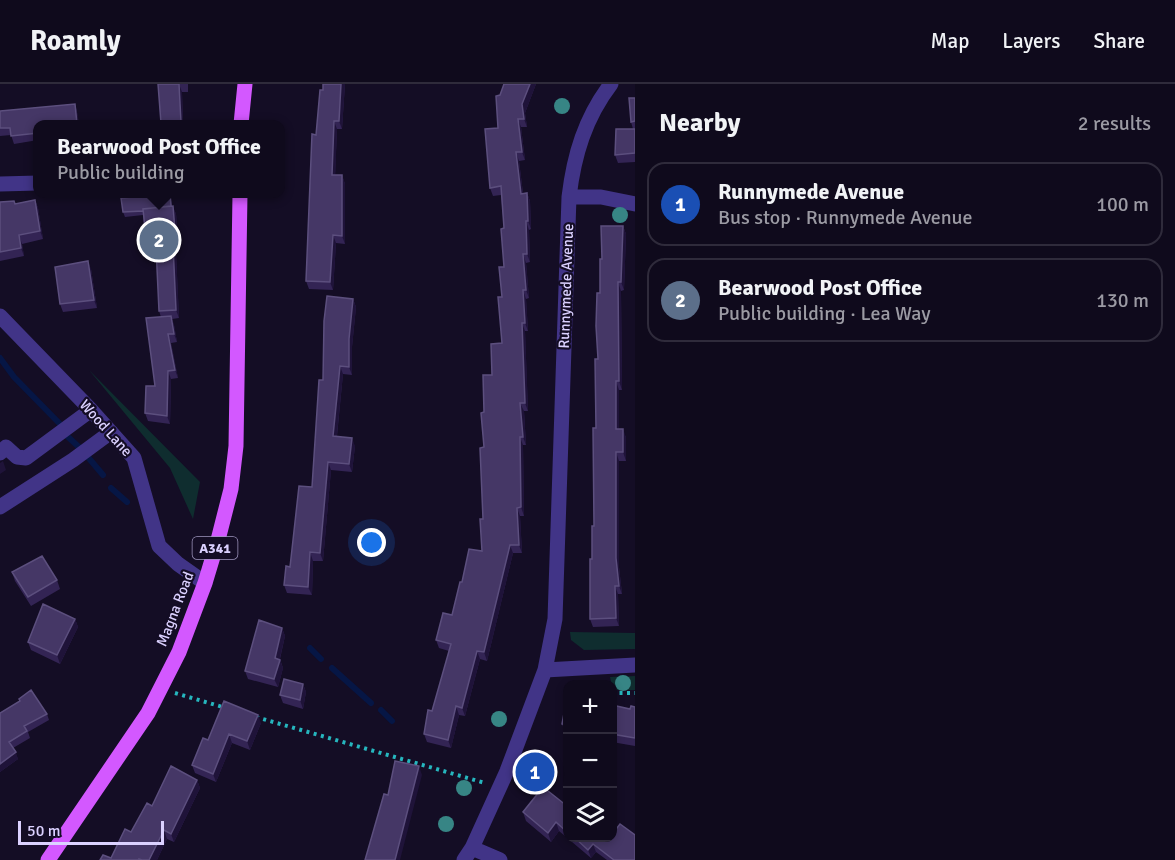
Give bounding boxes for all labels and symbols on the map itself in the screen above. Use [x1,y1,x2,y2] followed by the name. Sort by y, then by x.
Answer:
[140,218,178,262] pin: 2
[555,223,577,349] street label: Runnymede Avenue
[76,396,136,460] street label: Wood Lane
[357,528,386,557] your location
[192,537,238,559] road number: A341
[152,569,198,649] street label: Magna Road
[516,750,554,794] pin: 1
[18,818,164,846] scale bar

